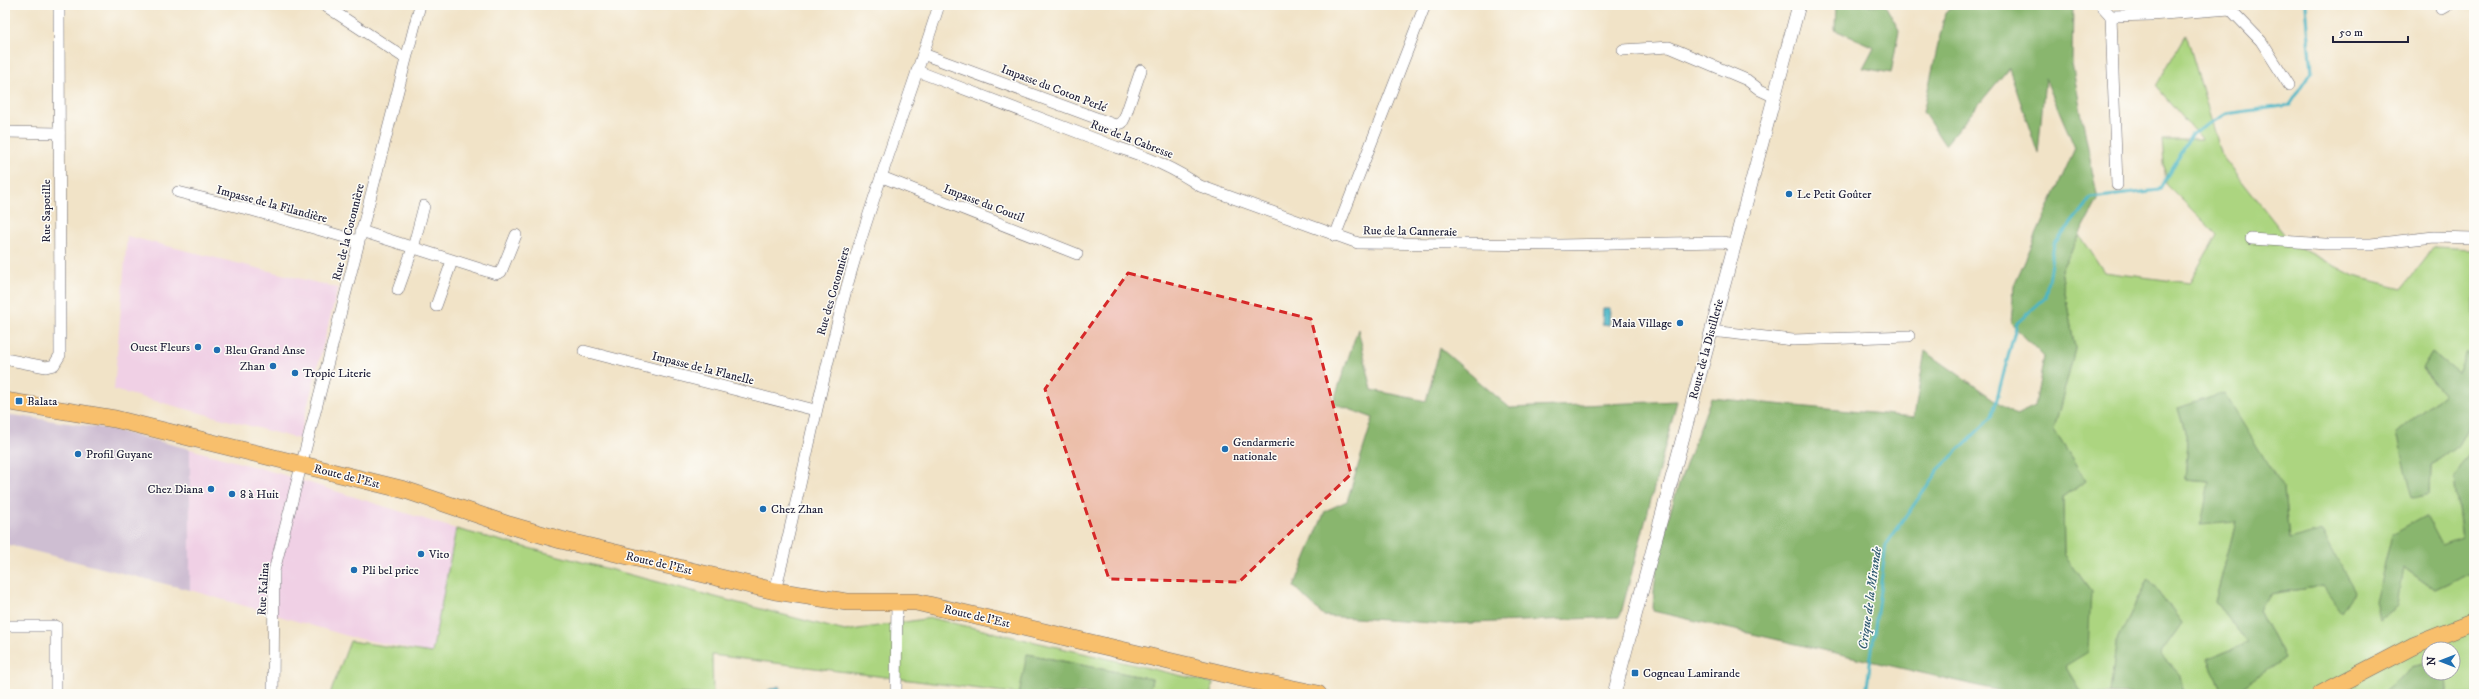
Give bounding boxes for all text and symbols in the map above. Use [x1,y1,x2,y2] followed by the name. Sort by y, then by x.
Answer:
[2333,18,2408,44] scale bar
[2339,25,2363,40] text: 50 m
[999,61,1109,116] street label: Impasse du Coton Perlé
[1088,117,1175,162] street label: Rue de la Cabresse
[39,179,54,243] street label: Rue Sapotille
[941,181,1027,226] street label: Impasse du Coutil
[215,182,329,227] street label: Impasse de la Filandière
[329,182,368,282] street label: Rue de la Cotonnière
[1797,187,1872,202] place label: Le Petit Goûter
[1784,189,1794,199] marker: Le Petit Goûter
[1363,223,1457,240] street label: Rue de la Canneraie
[814,245,853,337] street label: Rue des Cotonniers
[1686,297,1727,401] street label: Route de la Distillerie
[1611,316,1672,331] place label: Maia Village
[1675,318,1685,328] marker: Maia Village
[130,340,190,355] place label: Ouest Fleurs
[193,342,203,352] marker: Ouest Fleurs
[225,343,305,358] place label: Bleu Grand Anse
[212,345,222,355] marker: Bleu Grand Anse
[650,349,756,388] street label: Impasse de la Flanelle
[240,359,266,374] place label: Zhan
[268,361,278,371] marker: Zhan
[303,366,371,381] place label: Tropic Literie
[290,368,300,378] marker: Tropic Literie
[27,394,58,409] place label: Balata
[14,396,24,406] marker: Balata
[1233,435,1295,464] place label: Gendarmerie nationale
[1220,444,1230,454] marker: Gendarmerie nationale
[86,447,152,462] place label: Profil Guyane
[73,449,83,459] marker: Profil Guyane
[312,461,382,492] street label: Route de l'Est
[148,482,204,497] place label: Chez Diana
[206,484,216,494] marker: Chez Diana
[240,487,279,502] place label: 8 à Huit
[227,489,237,499] marker: 8 à Huit
[771,502,824,517] place label: Chez Zhan
[758,504,768,514] marker: Chez Zhan
[1855,545,1885,651] water label: Crique de la Mirande
[428,547,449,562] place label: Vito
[416,549,426,559] marker: Vito
[624,549,694,578] street label: Route de l'Est
[254,561,273,616] street label: Rue Kalina
[362,563,419,578] place label: Pli bel price
[349,565,359,575] marker: Pli bel price
[942,602,1012,631] street label: Route de l'Est
[2421,641,2461,681] north arrow
[2425,656,2439,666] text: N
[1643,666,1740,681] place label: Cogneau Lamirande
[1630,668,1640,678] marker: Cogneau Lamirande

